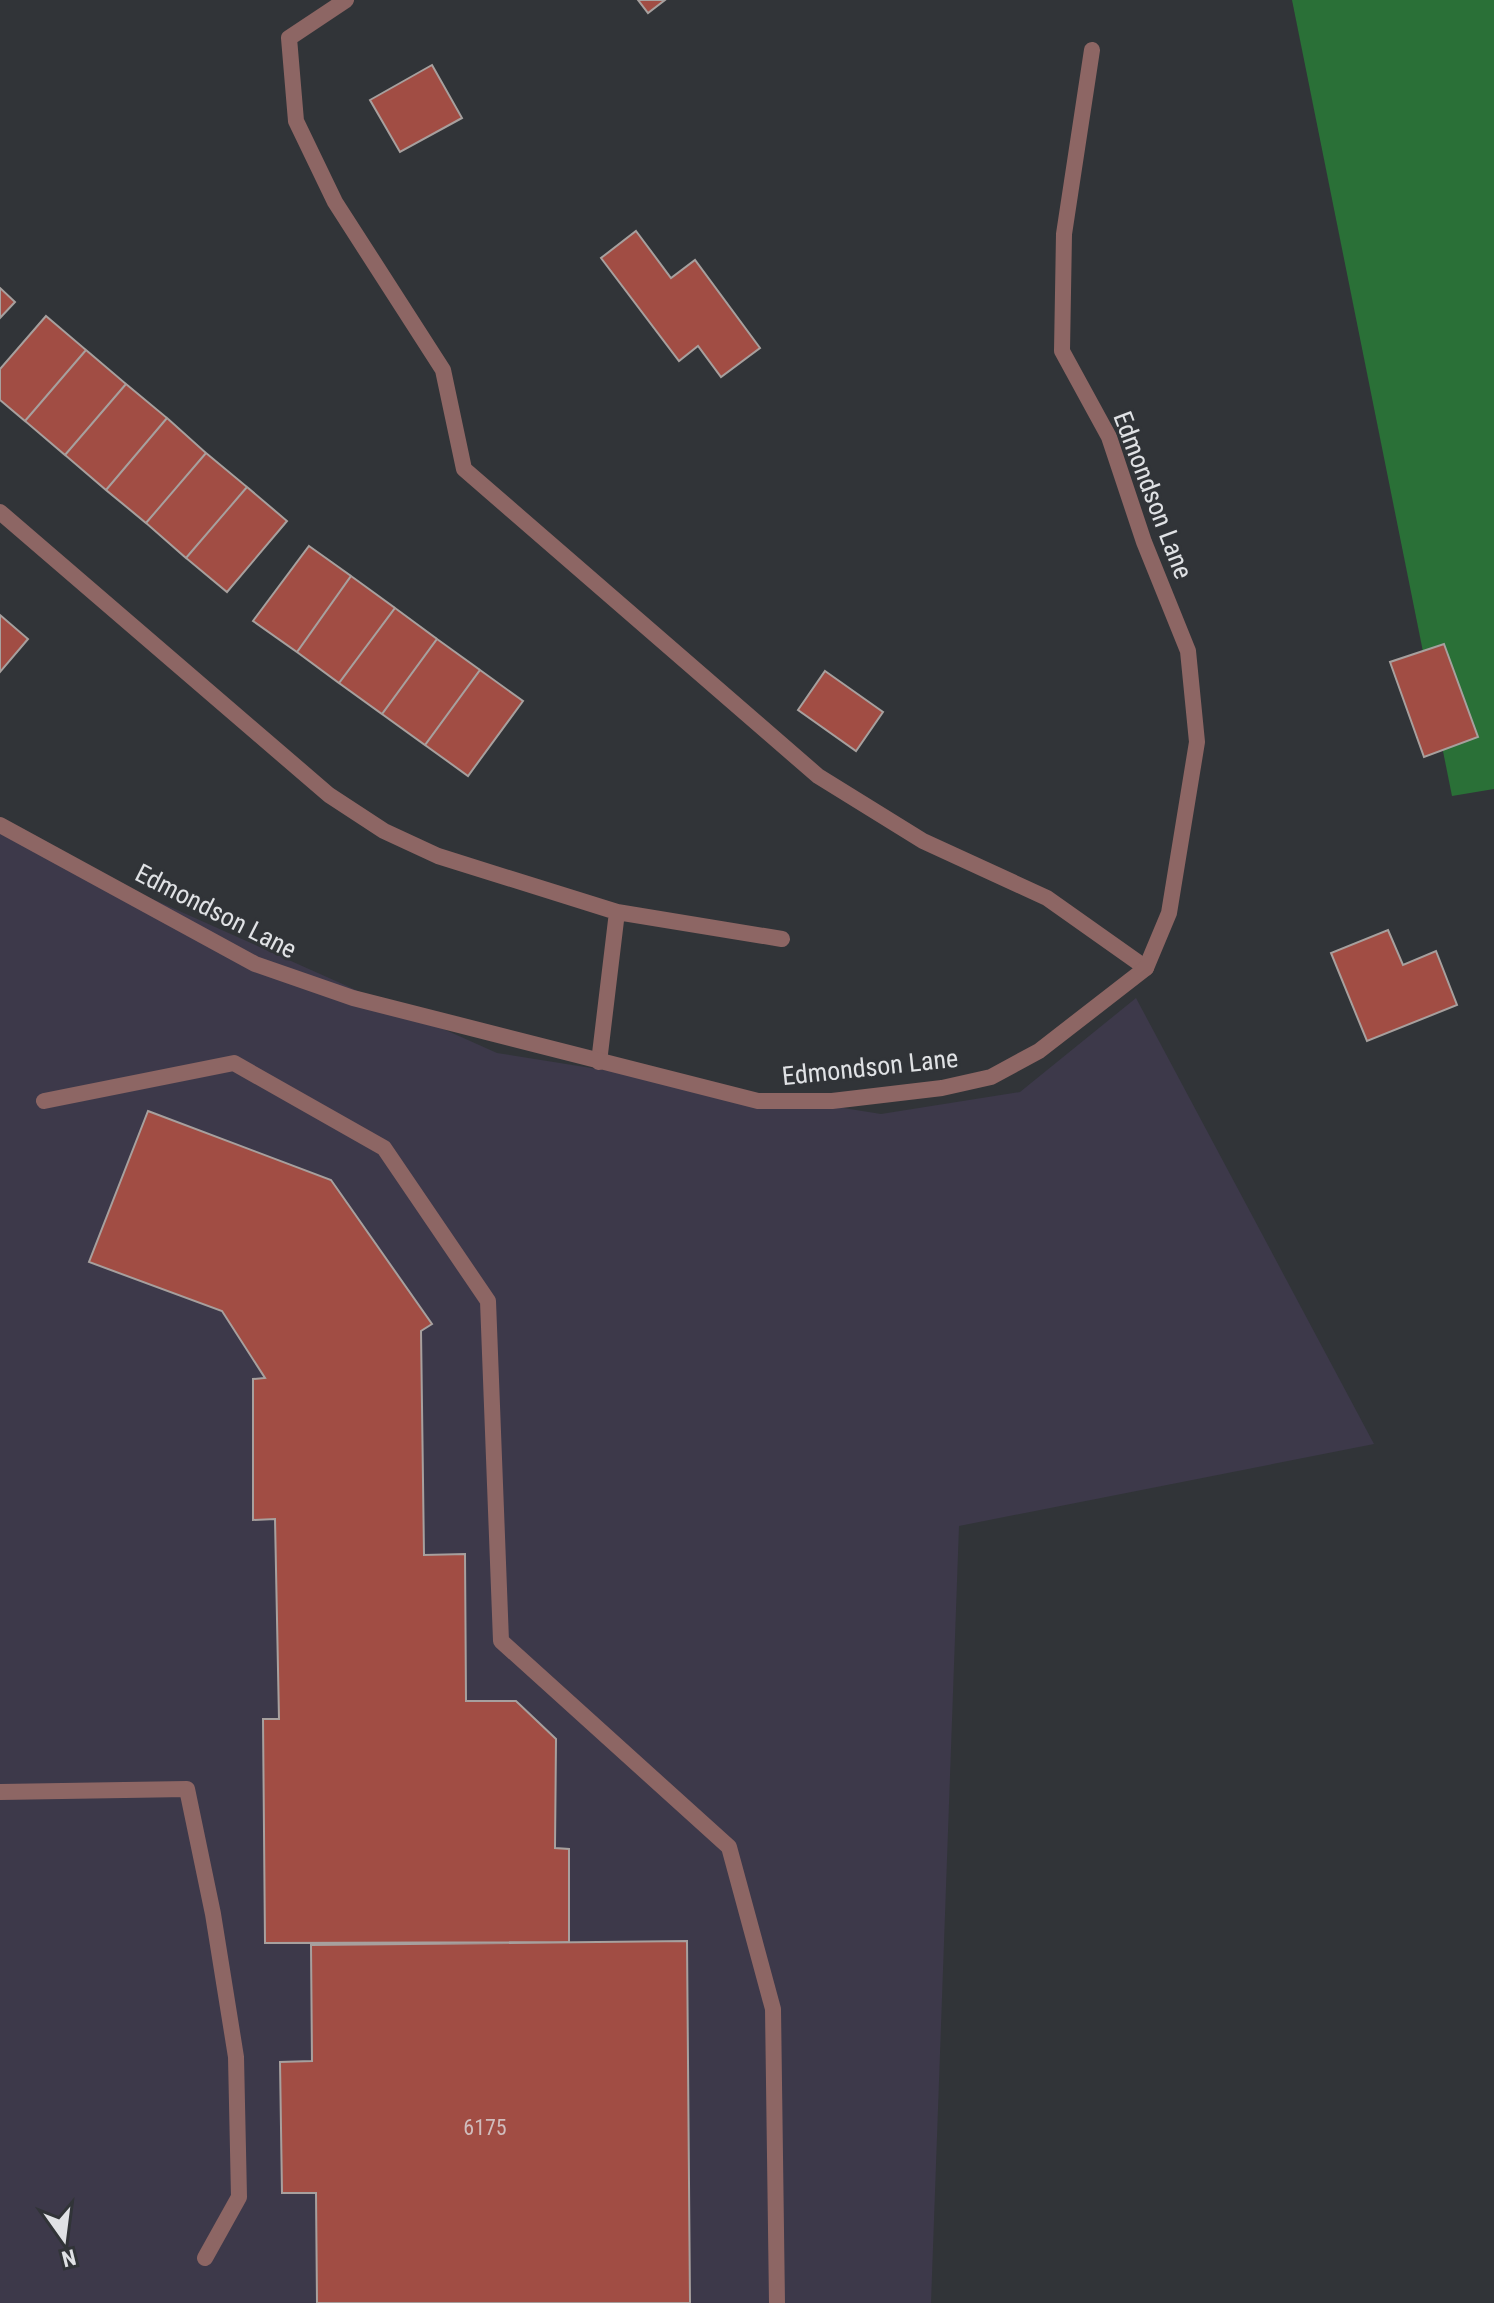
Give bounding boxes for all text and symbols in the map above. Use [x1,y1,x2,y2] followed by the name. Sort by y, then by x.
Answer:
[1107,407,1199,583] street label: Edmondson Lane
[130,858,302,964] street label: Edmondson Lane
[781,1043,959,1091] street label: Edmondson Lane
[463,2115,507,2140] house number: 6175
[24,2199,104,2279] north arrow
[59,2244,78,2272] text: N

